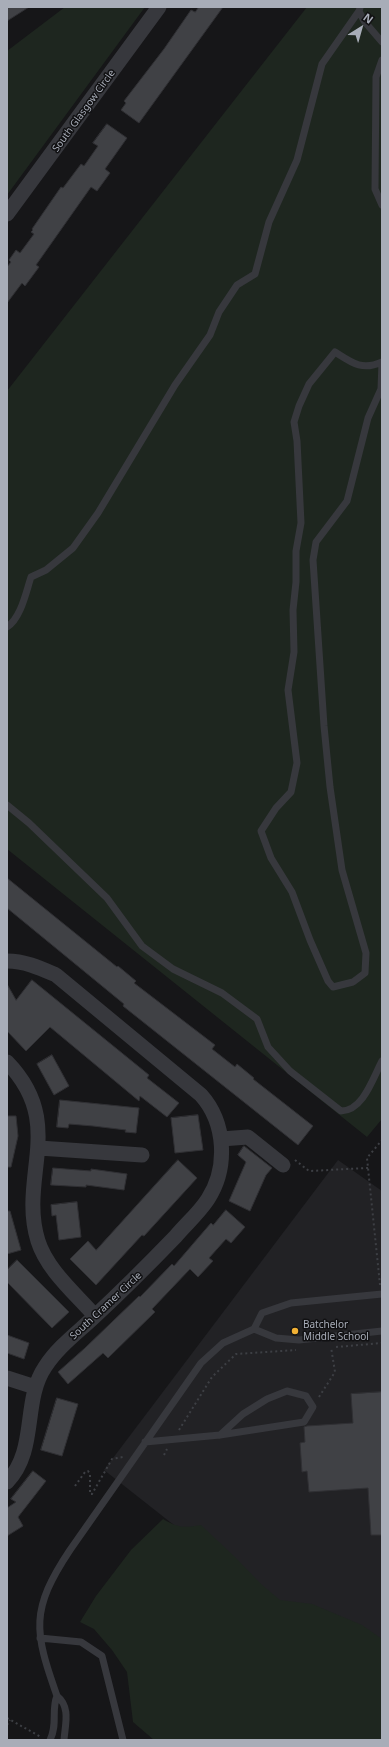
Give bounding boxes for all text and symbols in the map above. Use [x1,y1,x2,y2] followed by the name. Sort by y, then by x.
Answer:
[341,8,381,48] north arrow
[360,9,377,27] text: N
[50,68,118,154] street label: South Glasgow Circle
[68,1270,144,1342] street label: South Cramer Circle
[303,1319,369,1342] place label: Batchelor Middle School
[290,1326,300,1336] marker: Batchelor Middle School

